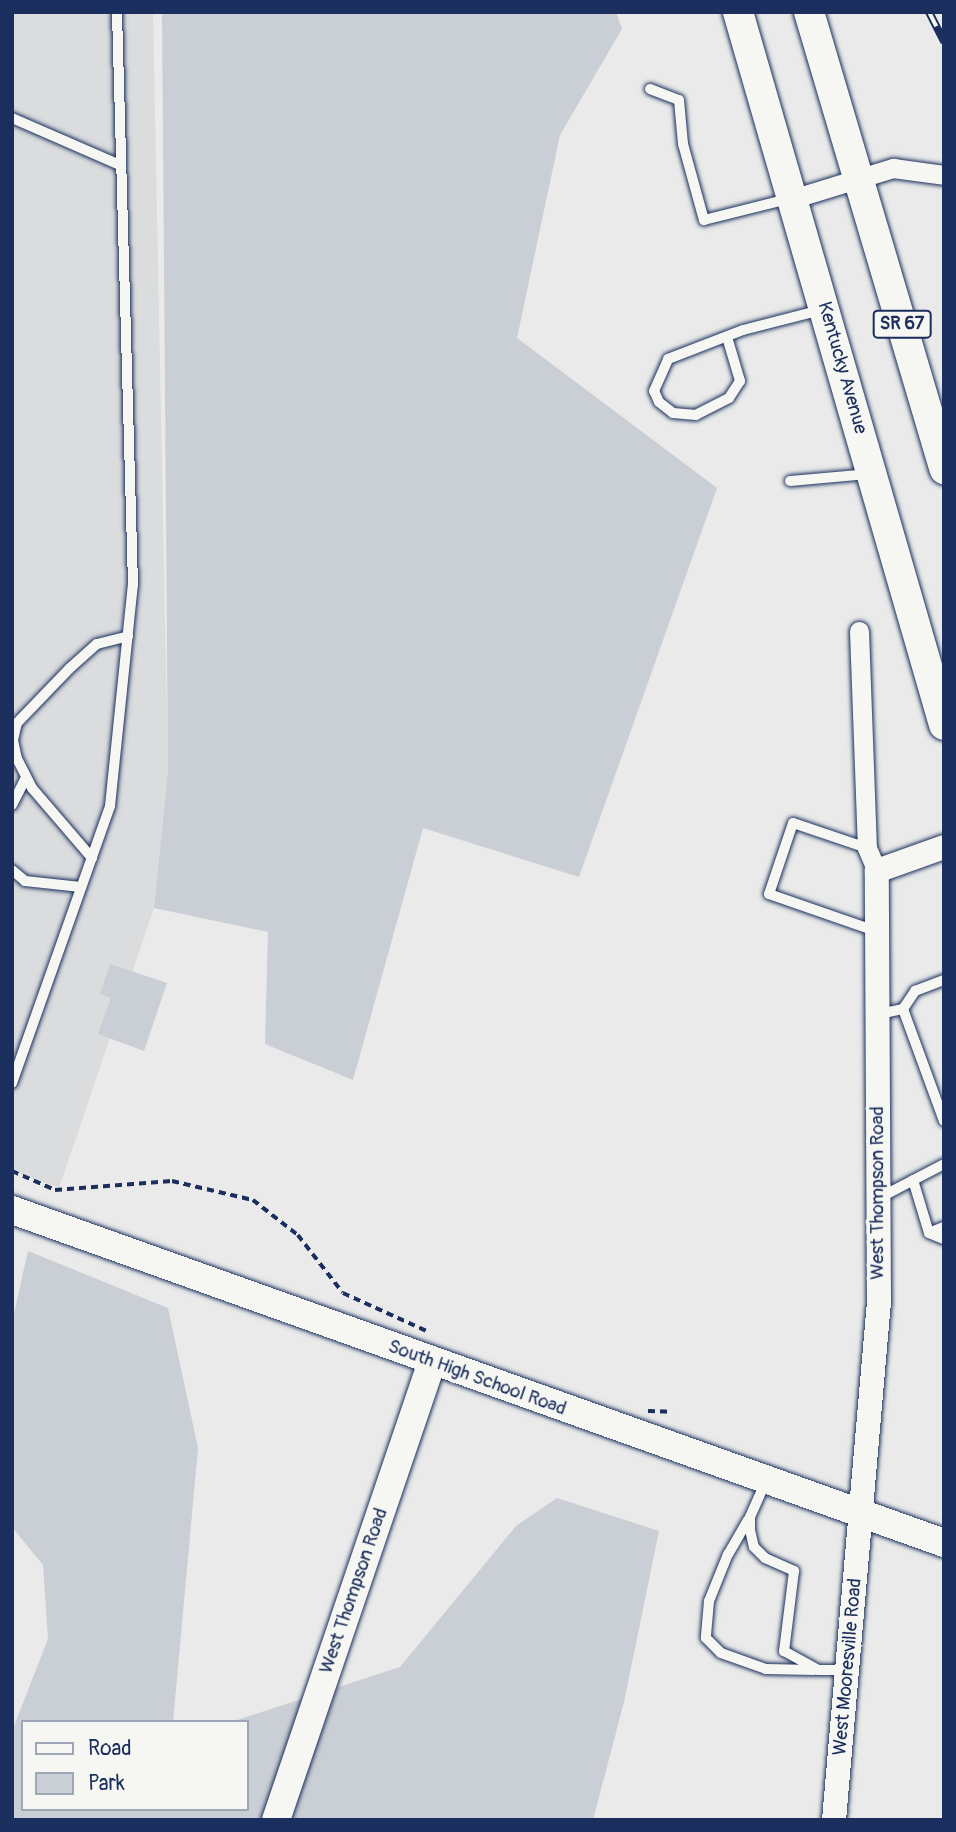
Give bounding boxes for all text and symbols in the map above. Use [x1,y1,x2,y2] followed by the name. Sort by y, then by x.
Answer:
[812,299,872,437] street label: Kentucky Avenue
[872,310,932,338] road number: SR 67
[867,1106,889,1280] street label: West Thompson Road
[385,1335,569,1421] street label: South High School Road
[315,1505,393,1677] street label: West Thompson Road
[829,1577,867,1757] street label: West Mooresville Road
[21,1720,248,1811] legend
[88,1735,132,1762] text: Road
[88,1770,125,1797] text: Park

